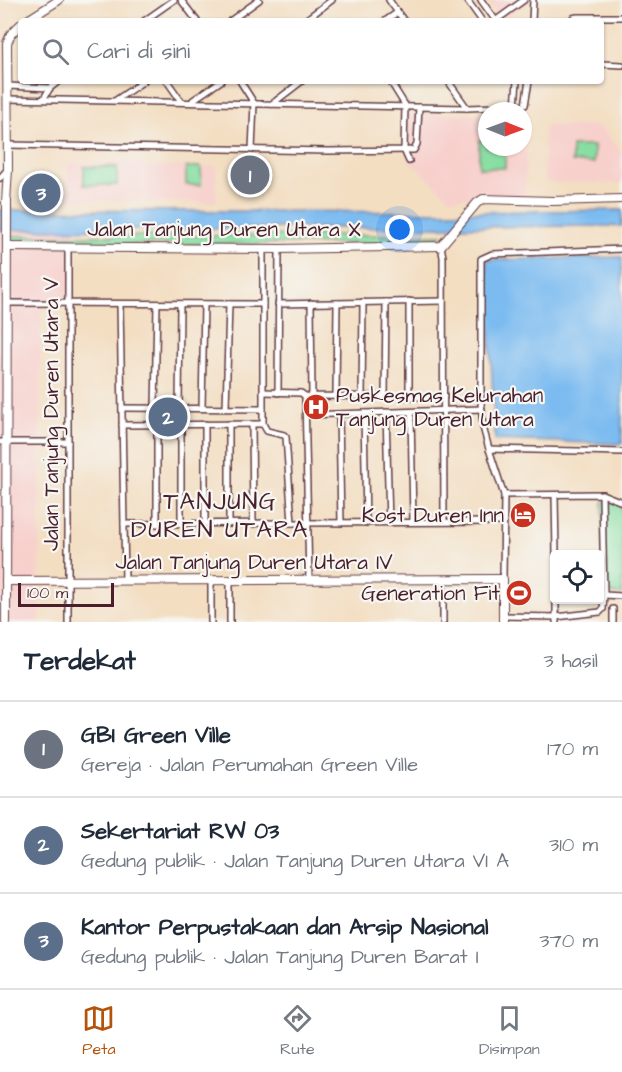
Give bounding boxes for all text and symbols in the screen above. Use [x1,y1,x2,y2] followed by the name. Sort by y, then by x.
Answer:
[18,18,604,84] search box
[39,35,72,68] icon: search
[87,36,190,67] text: Cari di sini
[478,102,532,156] north arrow
[230,152,270,198] pin: 1
[22,170,60,216] pin: 3
[87,215,361,246] street label: Jalan Tanjung Duren Utara X
[385,215,414,244] your location
[37,277,68,551] street label: Jalan Tanjung Duren Utara V
[336,381,543,436] place label: Puskesmas Kelurahan Tanjung Duren Utara
[301,392,331,422] hospital icon: Puskesmas Kelurahan Tanjung Duren Utara
[148,394,188,440] pin: 2
[131,485,309,547] district label: TANJUNG DUREN UTARA
[508,500,538,530] hotel icon: Kost Duren Inn
[362,501,504,530] place label: Kost Duren Inn
[115,548,393,579] street label: Jalan Tanjung Duren Utara IV
[550,550,604,604] map controls
[550,550,604,604] button: locate
[504,578,534,608] sports icon: Generation Fit
[361,579,501,608] place label: Generation Fit
[18,580,114,608] scale bar
[27,582,68,604] text: 100 m
[24,643,136,679] text: Terdekat
[544,647,598,675] text: 3 hasil
[81,720,231,751] text: GBI Green Ville
[42,735,45,763] text: 1
[547,735,598,763] text: 170 m
[81,751,418,779] text: Gereja · Jalan Perumahan Green Ville
[81,816,279,847] text: Sekertariat RW 03
[38,831,49,859] text: 2
[549,831,598,859] text: 310 m
[81,847,509,875] text: Gedung publik · Jalan Tanjung Duren Utara VI A
[81,912,488,943] text: Kantor Perpustakaan dan Arsip Nasional
[38,927,49,955] text: 3
[539,927,598,955] text: 370 m
[81,943,479,971] text: Gedung publik · Jalan Tanjung Duren Barat I
[82,1002,116,1060] tab: Peta
[280,1002,315,1060] tab: Rute
[479,1002,540,1060] tab: Disimpan

